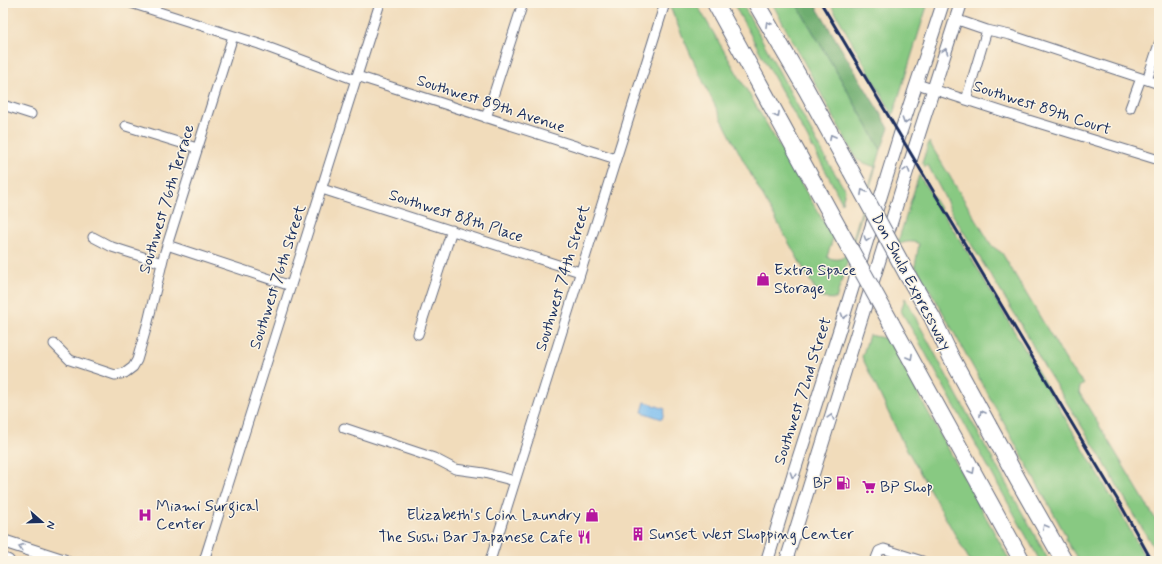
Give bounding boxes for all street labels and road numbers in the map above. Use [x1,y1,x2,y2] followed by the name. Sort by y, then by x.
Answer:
[414,70,568,138] street label: Southwest 89th Avenue
[970,76,1114,140] street label: Southwest 89th Court
[134,121,200,276] street label: Southwest 76th Terrace
[386,184,526,248] street label: Southwest 88th Place
[245,201,312,352] street label: Southwest 76th Street
[531,202,595,354] street label: Southwest 74th Street
[866,210,956,354] street label: Don Shula Expressway
[769,314,837,468] street label: Southwest 72nd Street

